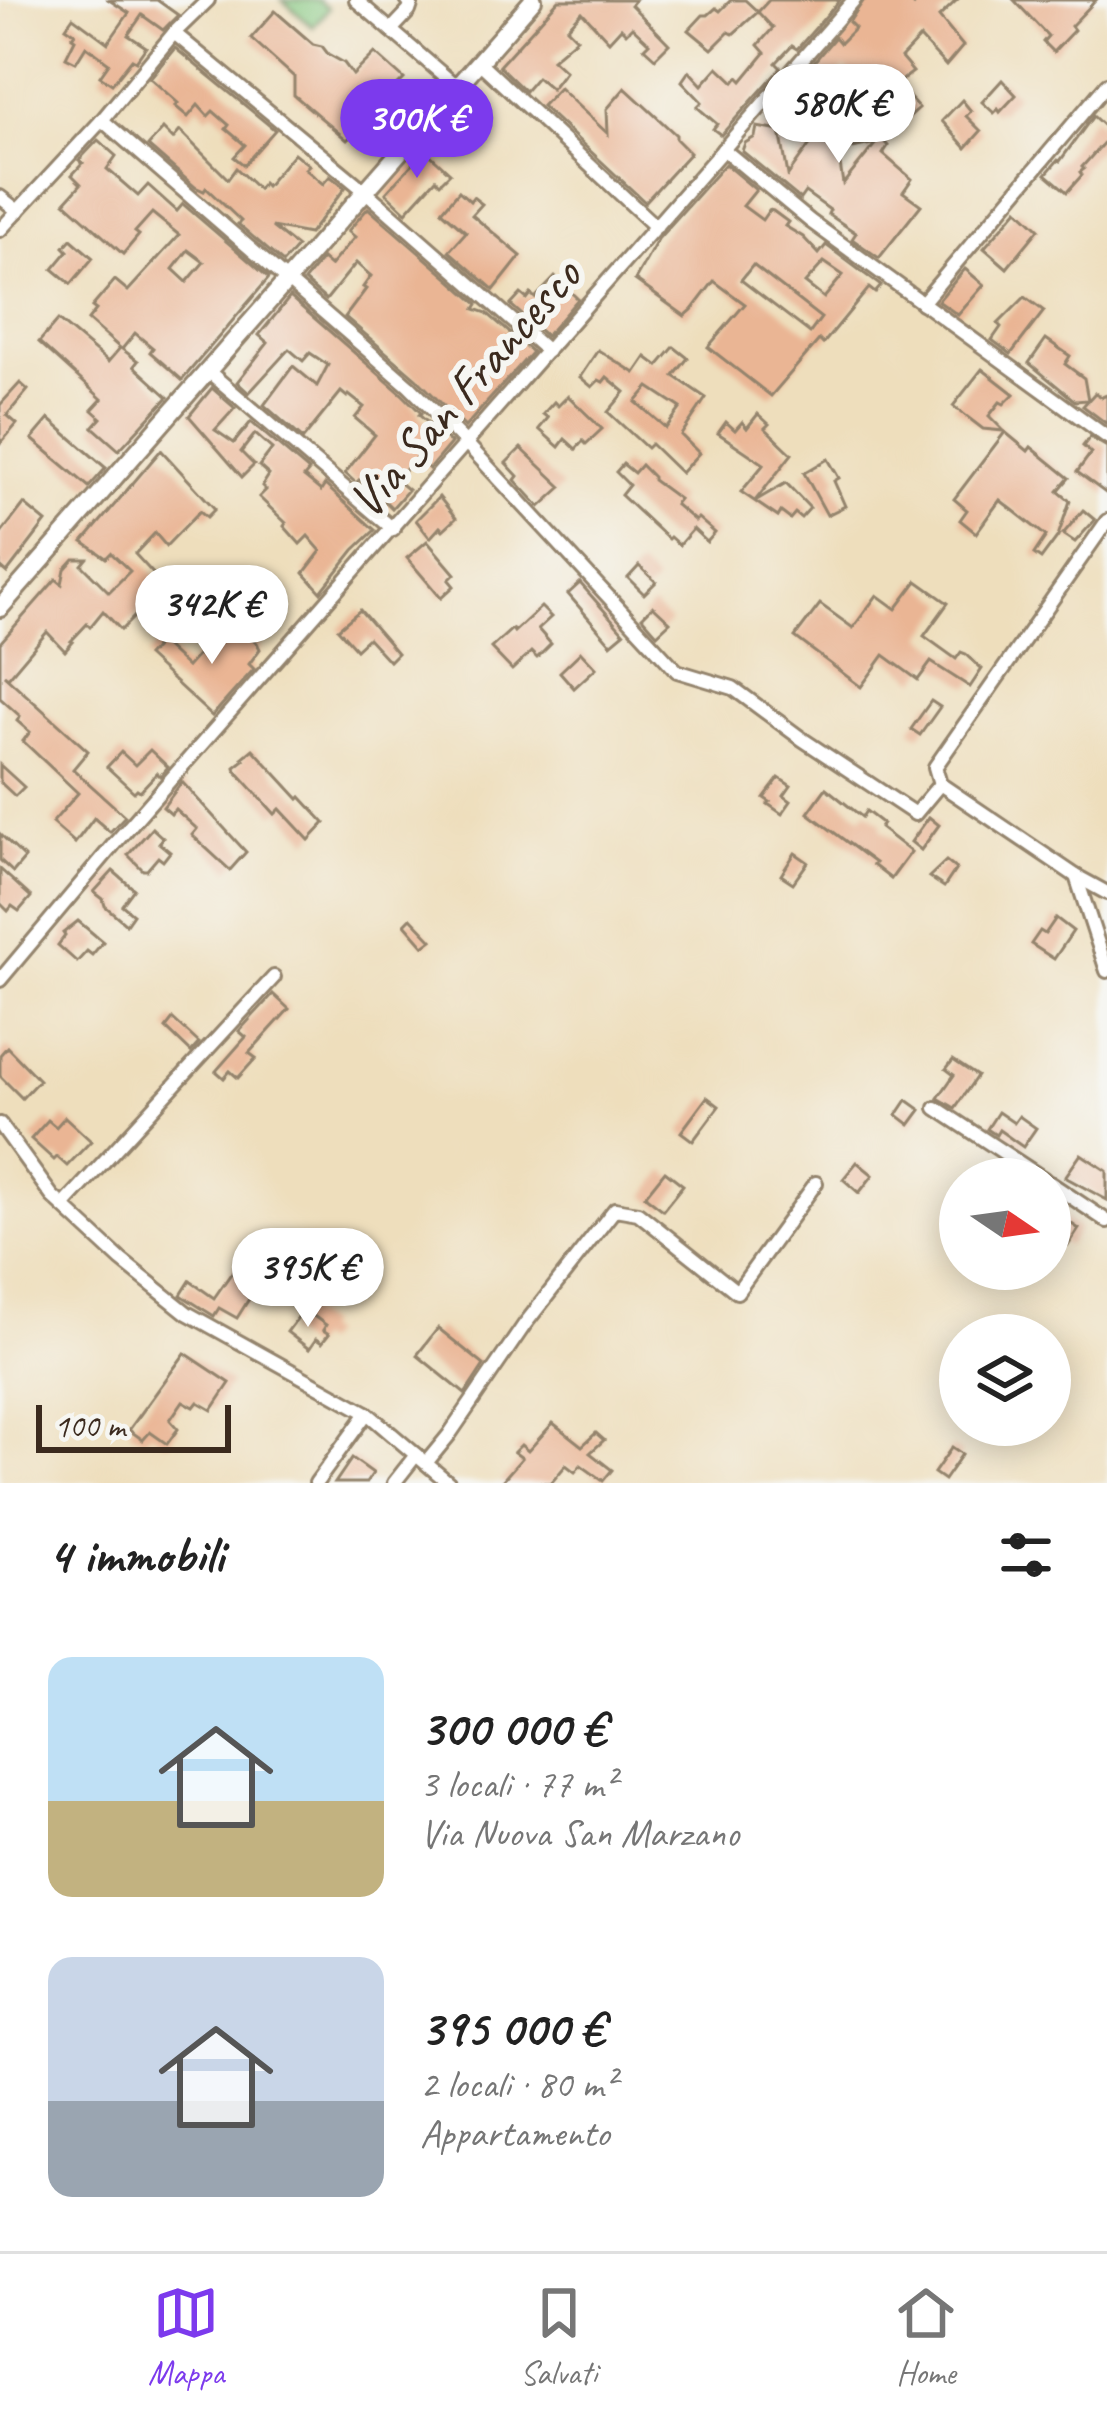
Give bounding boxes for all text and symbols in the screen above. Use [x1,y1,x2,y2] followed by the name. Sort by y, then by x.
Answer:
[741,64,937,166] pin: 580K €
[790,78,888,127] text: 580K €
[319,79,515,181] pin: 300K €
[367,93,467,142] text: 300K €
[334,243,596,531] street label: Via San Francesco
[114,565,310,667] pin: 342K €
[162,579,262,628] text: 342K €
[939,1158,1071,1290] north arrow
[939,1158,1071,1446] map controls
[210,1228,406,1330] pin: 395K €
[259,1242,357,1291] text: 395K €
[939,1314,1071,1446] button: layers
[36,1399,231,1452] scale bar
[54,1405,125,1447] text: 100 m
[993,1522,1059,1588] icon: filters
[48,1523,224,1587] text: 4 immobili
[420,1696,605,1760] text: 300 000 €
[144,1705,288,1849] icon: home
[420,1760,616,1809] text: 3 locali · 77 m²
[420,1809,739,1858] text: Via Nuova San Marzano
[420,1996,604,2060] text: 395 000 €
[144,2005,288,2149] icon: home
[420,2060,616,2109] text: 2 locali · 80 m²
[420,2109,609,2158] text: Appartamento
[148,2280,224,2394] tab: Mappa
[520,2280,597,2394] tab: Salvati
[893,2280,959,2394] tab: Home

